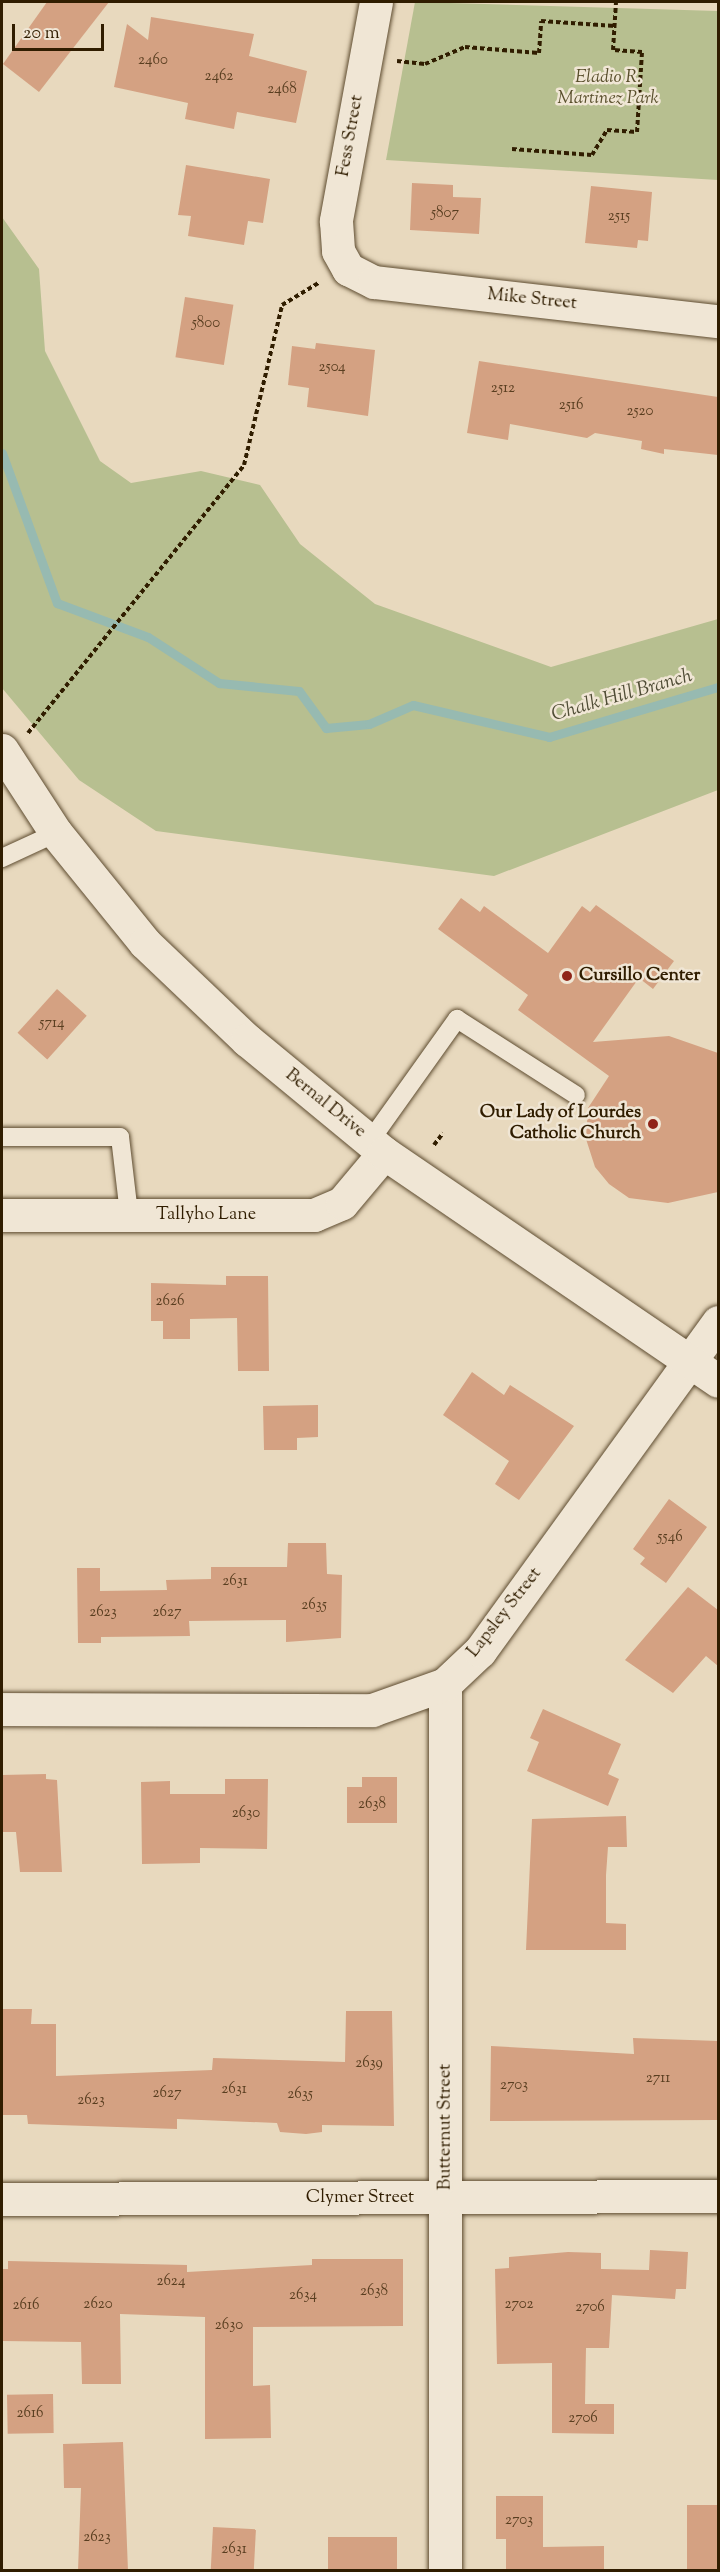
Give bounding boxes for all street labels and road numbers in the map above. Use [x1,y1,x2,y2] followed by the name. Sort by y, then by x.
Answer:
[333,93,369,179] street label: Fess Street
[486,285,578,315] street label: Mike Street
[280,1065,370,1143] street label: Bernal Drive
[156,1204,256,1226] street label: Tallyho Lane
[463,1564,547,1662] street label: Lapsley Street
[435,2064,457,2190] street label: Butternut Street
[306,2187,414,2209] street label: Clymer Street

